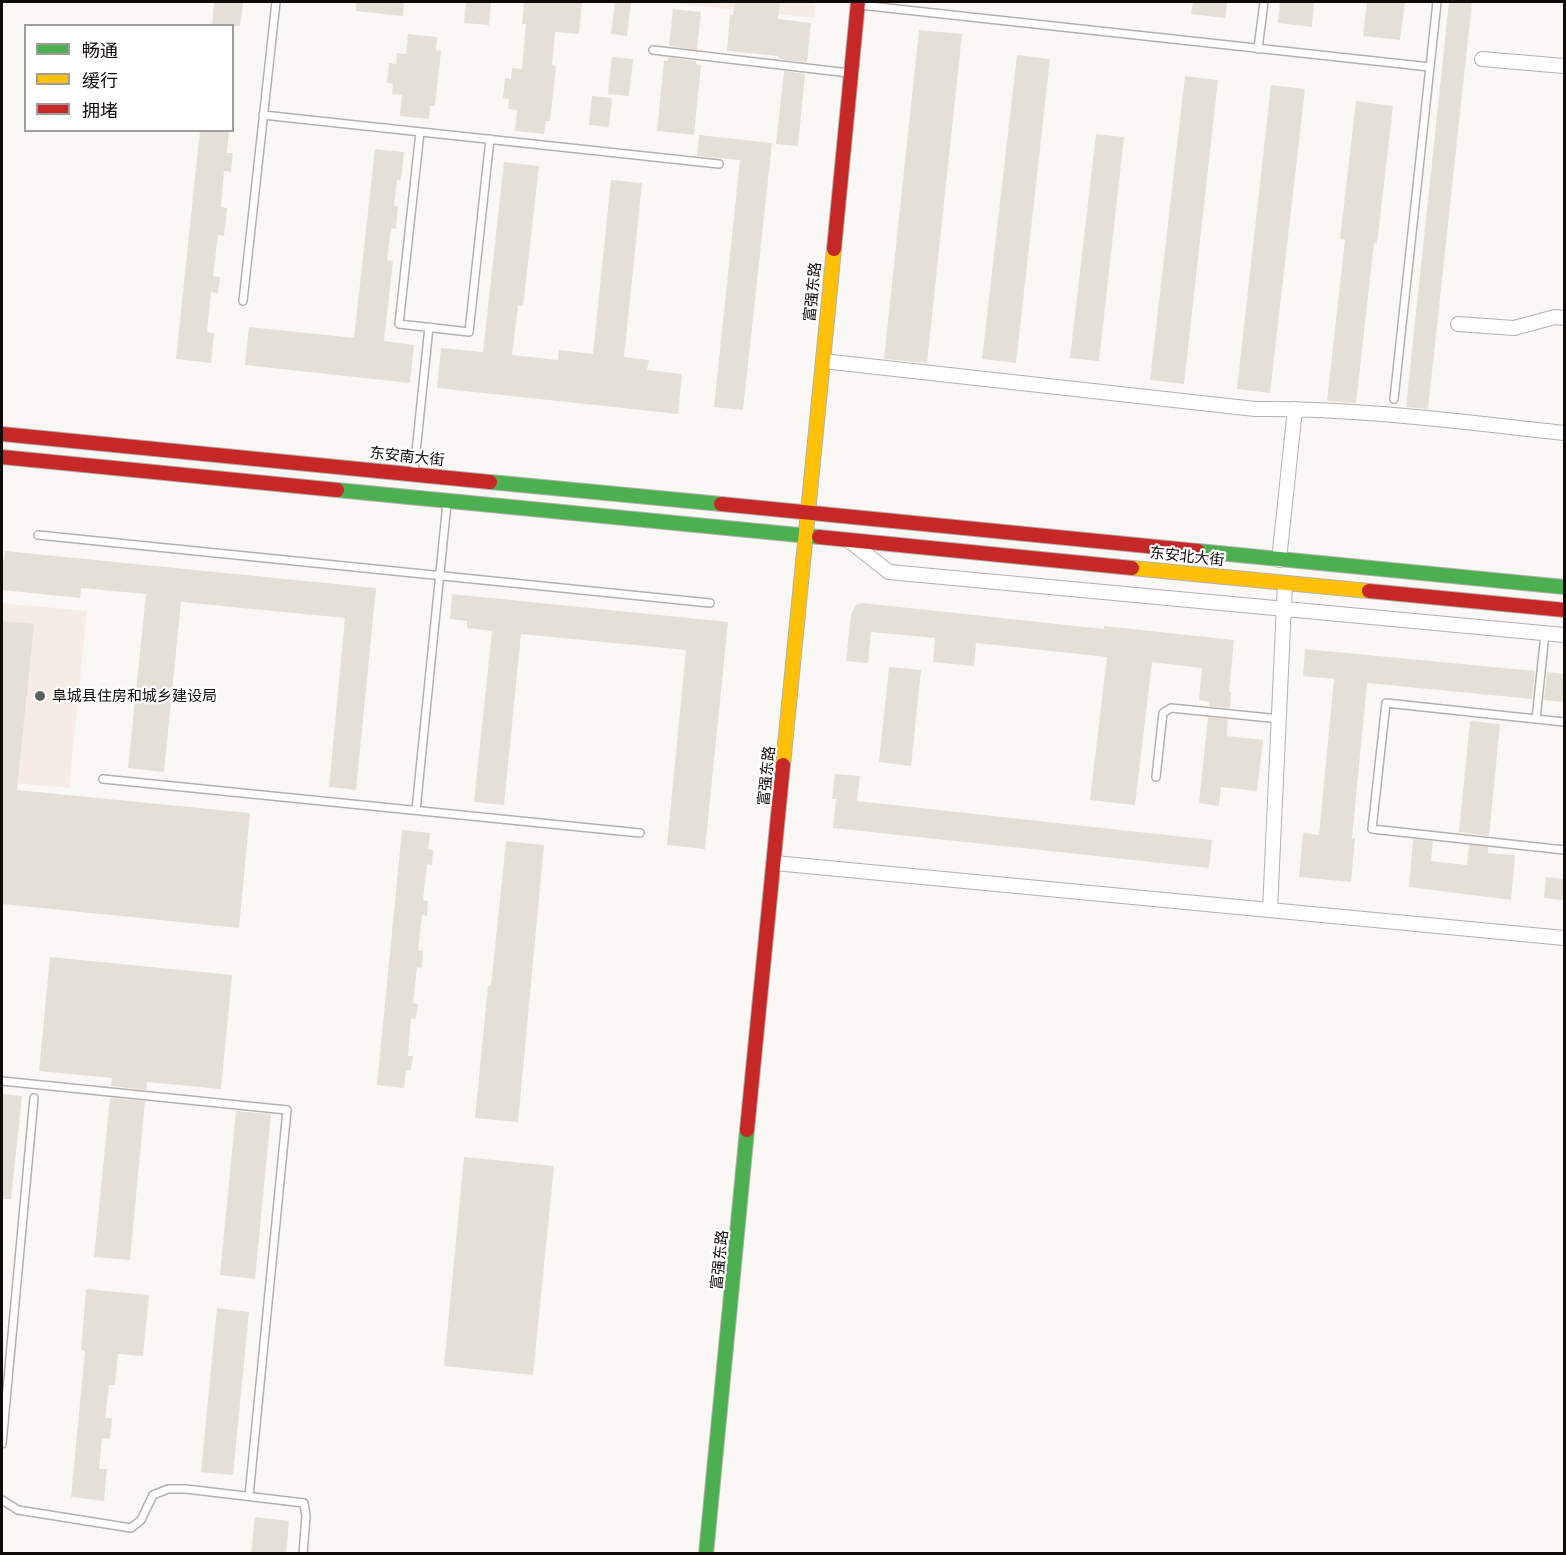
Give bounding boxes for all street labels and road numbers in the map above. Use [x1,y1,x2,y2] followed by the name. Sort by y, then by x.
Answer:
[801,261,825,323] street label: 富强东路
[369,444,445,470] street label: 东安南大街
[1149,544,1225,570] street label: 东安北大街
[755,745,779,807] street label: 富强东路
[708,1229,732,1291] street label: 富强东路

